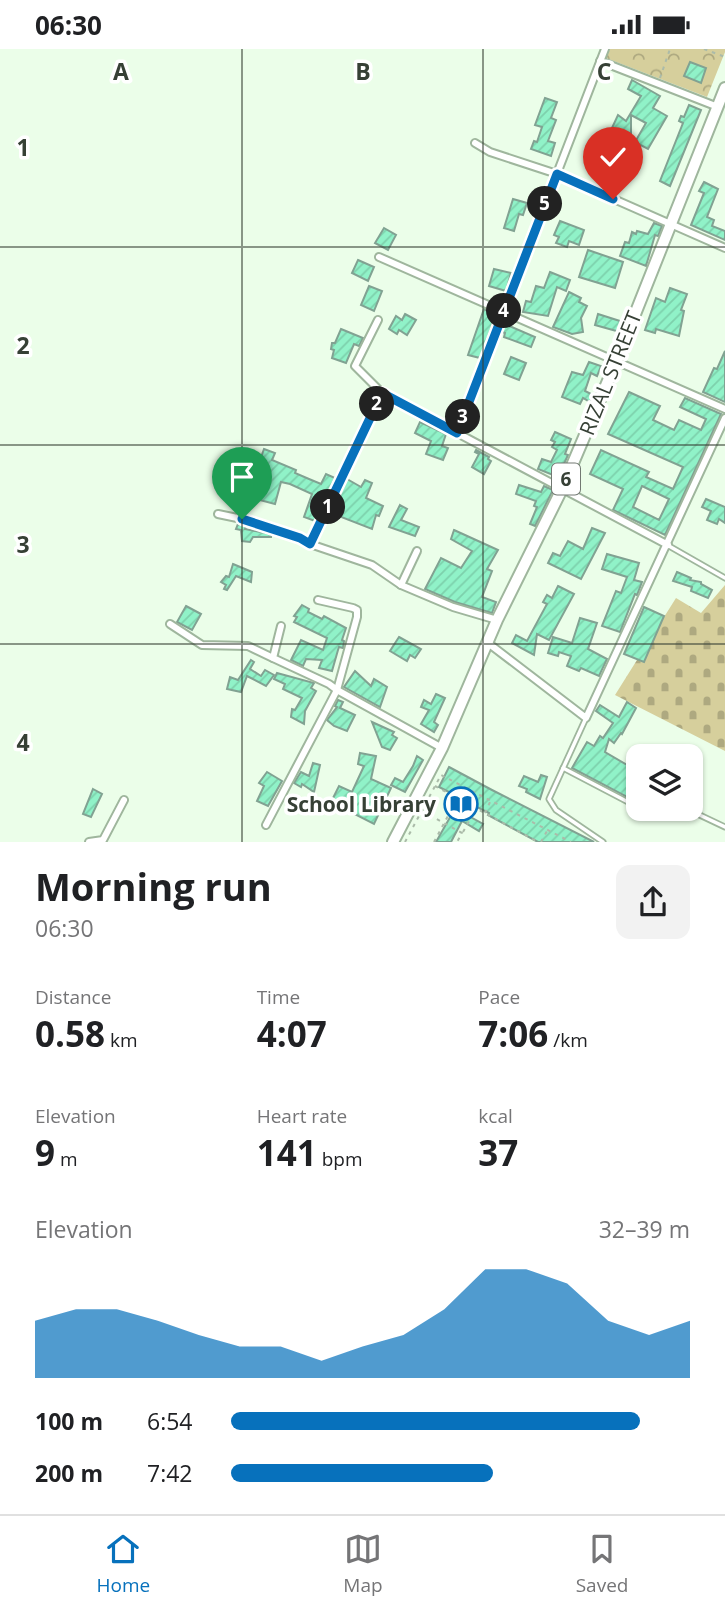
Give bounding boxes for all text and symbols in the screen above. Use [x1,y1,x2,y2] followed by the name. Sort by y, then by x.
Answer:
[35,7,102,43] text: 06:30
[113,55,129,87] text: A
[355,55,371,87] text: B
[597,55,611,87] text: C
[583,127,643,199] pin
[16,131,30,163] text: 1
[594,138,632,176] icon: check
[528,187,562,221] pin: 5
[539,190,550,216] text: 5
[486,293,522,329] pin: 4
[498,297,509,323] text: 4
[572,306,648,439] street label: RIZAL STREET
[16,329,30,361] text: 2
[360,387,394,421] pin: 2
[371,390,382,416] text: 2
[446,399,480,435] pin: 3
[457,403,468,429] text: 3
[212,447,272,519] pin
[223,458,261,496] icon: arrive
[552,463,580,495] road number: 6
[310,489,346,525] pin: 1
[322,493,333,519] text: 1
[16,528,30,560] text: 3
[16,726,30,758] text: 4
[626,744,703,821] map controls
[626,744,703,821] button: layers
[442,785,480,823] library icon: School Library
[287,790,436,818] place label: School Library
[35,860,272,912] text: Morning run
[616,865,690,939] button: share
[35,912,94,944] text: 06:30
[35,984,111,1010] text: Distance
[257,984,300,1010] text: Time
[478,984,520,1010] text: Pace
[35,1010,105,1057] text: 0.58
[257,1010,327,1057] text: 4:07
[478,1010,548,1057] text: 7:06
[105,1027,138,1053] text: km
[548,1027,588,1053] text: /km
[35,1103,116,1129] text: Elevation
[257,1103,347,1129] text: Heart rate
[478,1103,513,1129] text: kcal
[35,1129,55,1176] text: 9
[257,1129,317,1176] text: 141
[478,1129,518,1176] text: 37
[55,1146,78,1172] text: m
[317,1146,362,1172] text: bpm
[35,1213,133,1245] text: Elevation
[599,1213,690,1245] text: 32–39 m
[35,1405,103,1437] text: 100 m
[147,1405,193,1437] text: 6:54
[35,1457,103,1489] text: 200 m
[147,1457,193,1489] text: 7:42
[97,1530,150,1598] tab: Home
[343,1530,383,1598] tab: Map
[576,1530,628,1598] tab: Saved

